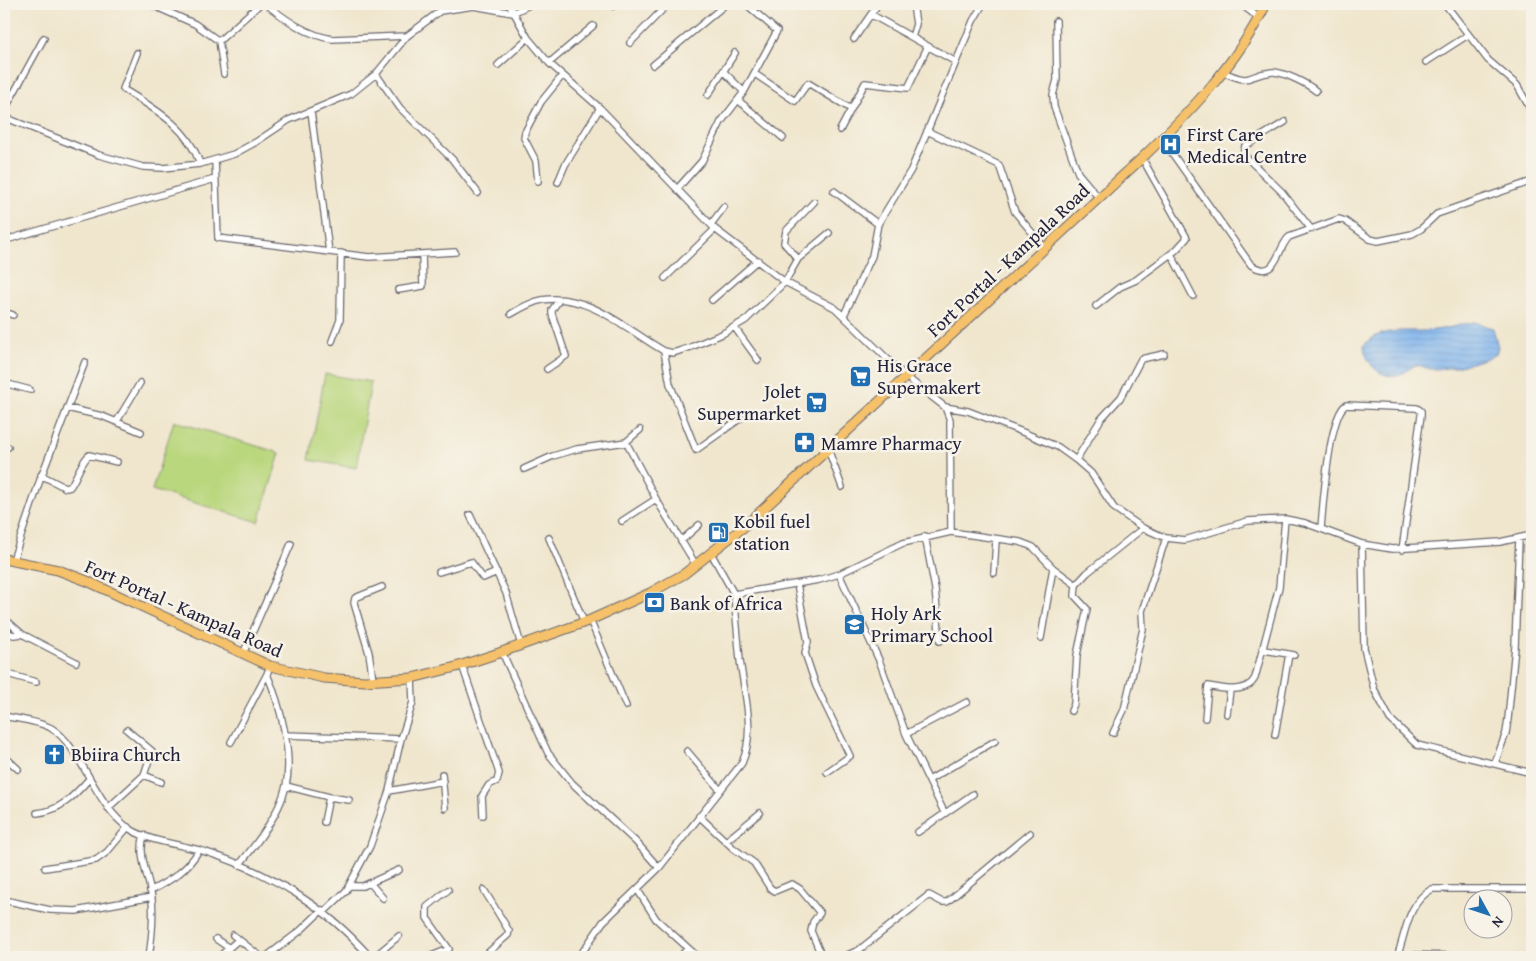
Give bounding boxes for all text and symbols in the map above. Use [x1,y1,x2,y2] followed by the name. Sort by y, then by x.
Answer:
[1187,120,1307,170] place label: First Care Medical Centre
[1159,133,1183,157] hospital icon: First Care Medical Centre
[920,176,1096,343] street label: Fort Portal - Kampala Road
[877,351,981,401] place label: His Grace Supermakert
[849,364,873,388] supermarket icon: His Grace Supermakert
[697,377,801,427] place label: Jolet Supermarket
[805,390,829,414] supermarket icon: Jolet Supermarket
[821,429,962,457] place label: Mamre Pharmacy
[793,431,817,455] pharmacy icon: Mamre Pharmacy
[734,507,810,557] place label: Kobil fuel station
[706,520,730,544] fuel station icon: Kobil fuel station
[81,552,288,665] street label: Fort Portal - Kampala Road
[670,589,782,617] place label: Bank of Africa
[642,591,666,615] bank icon: Bank of Africa
[871,599,993,649] place label: Holy Ark Primary School
[843,612,867,636] school or university icon: Holy Ark Primary School
[71,740,181,768] place label: Bbiira Church
[43,742,67,766] church icon: Bbiira Church
[1464,888,1514,938] north arrow
[1487,912,1509,933] text: N

